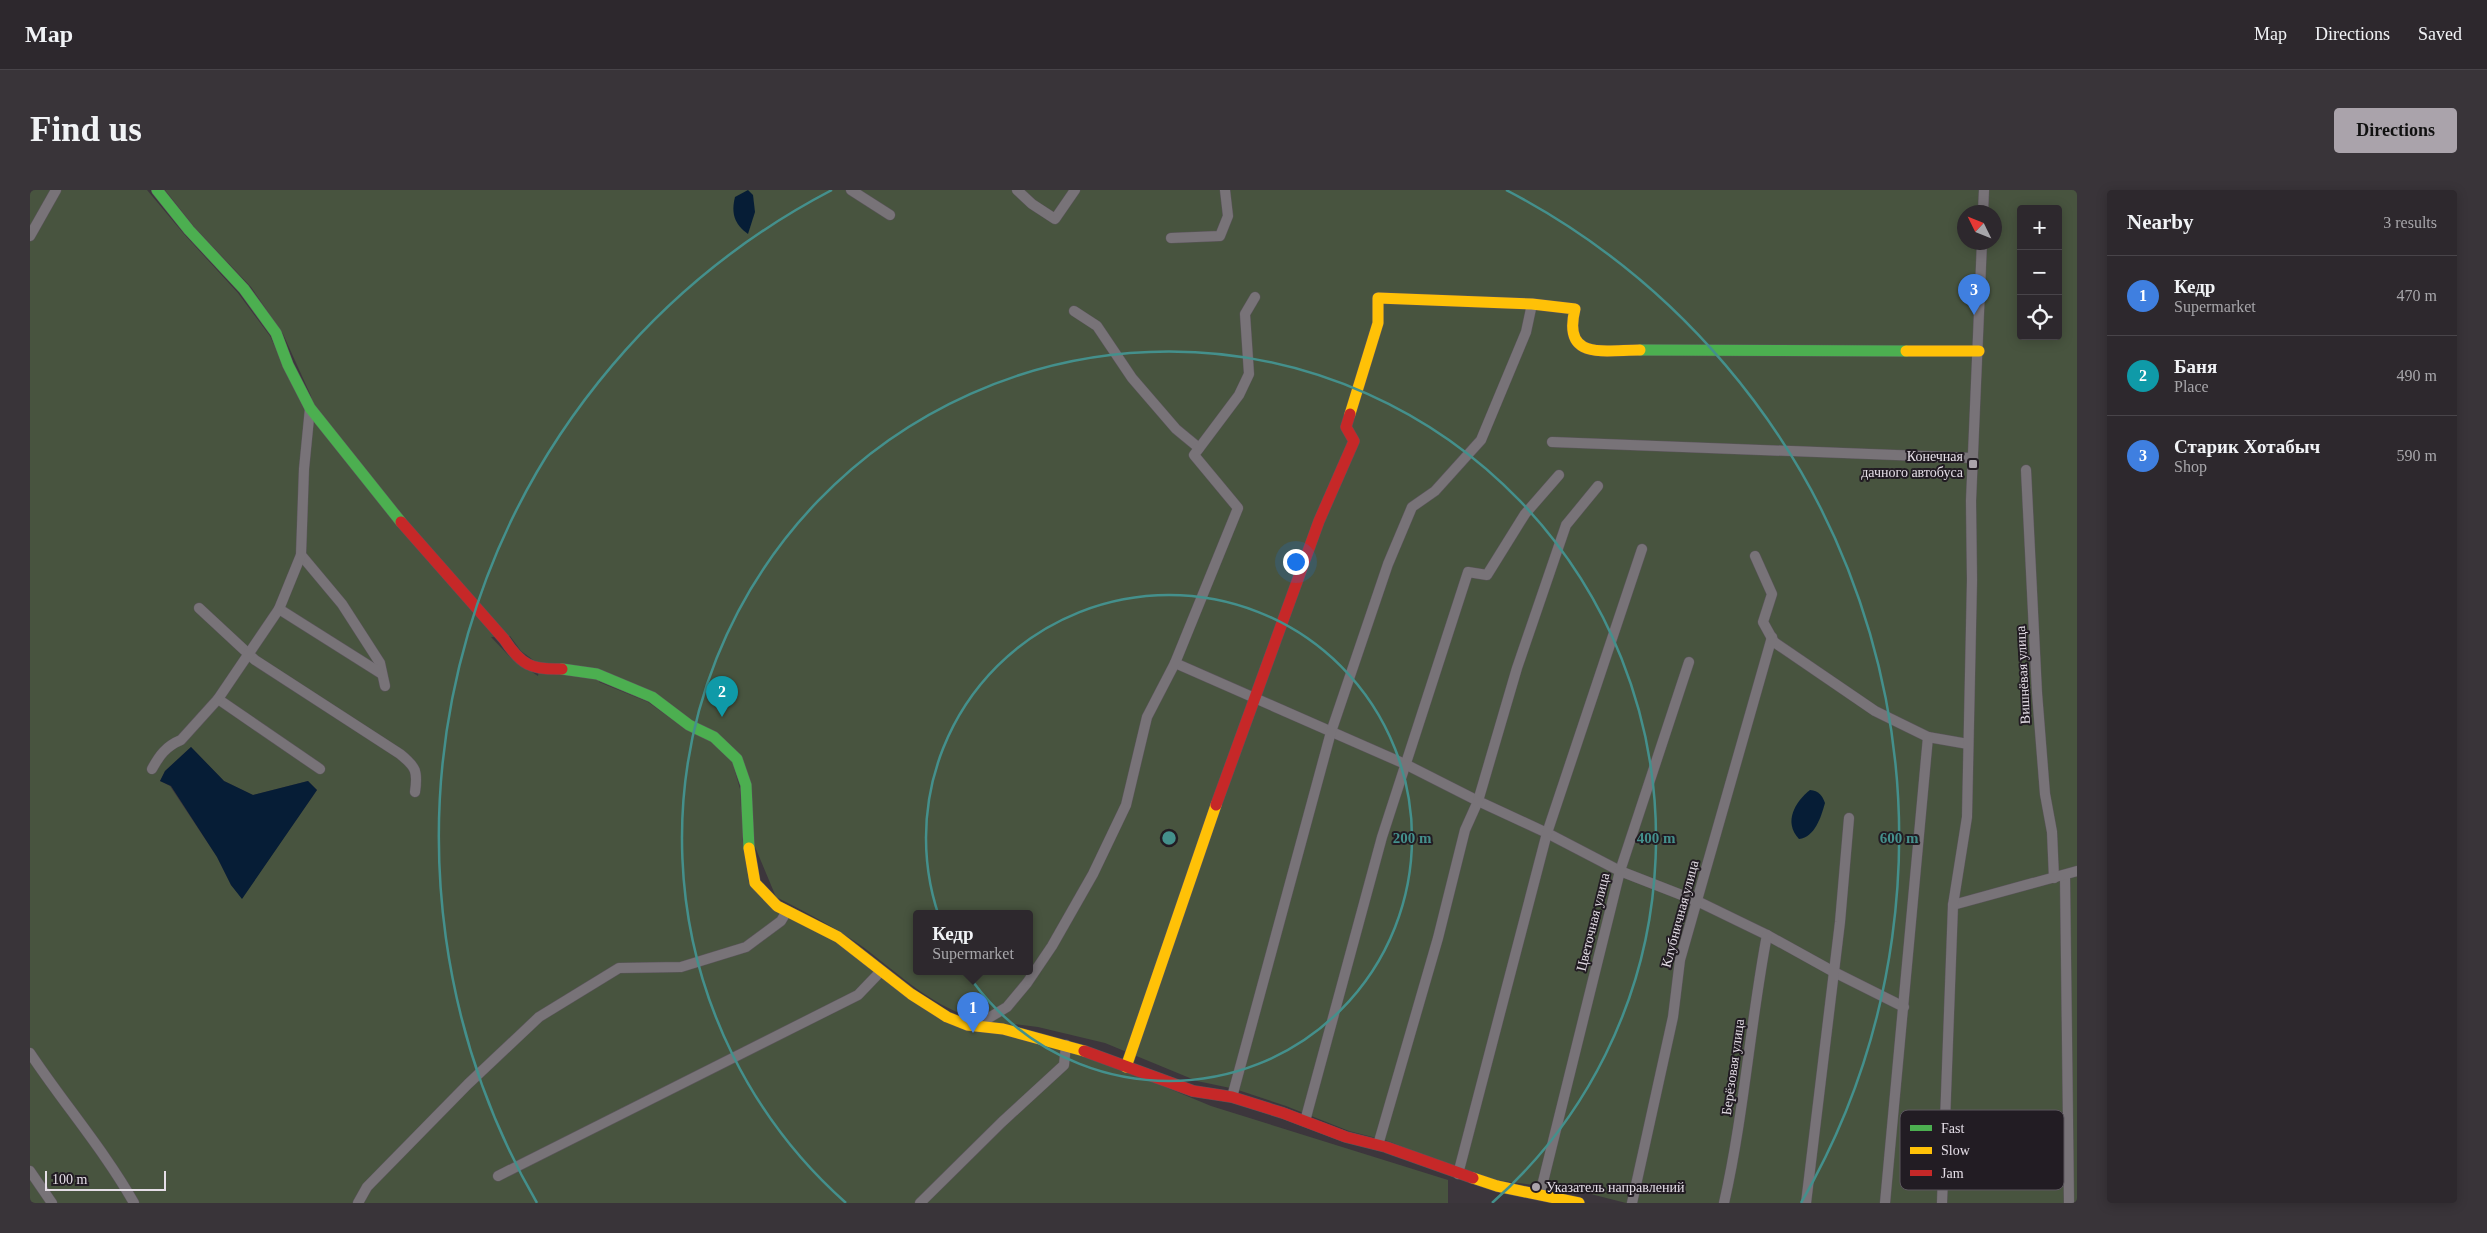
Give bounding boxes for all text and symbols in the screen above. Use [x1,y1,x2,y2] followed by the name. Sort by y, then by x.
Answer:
[25,21,73,47] text: Map
[2254,24,2287,44] text: Map
[2315,24,2390,44] text: Directions
[2418,24,2462,44] text: Saved
[2334,108,2457,153] button: Directions
[30,110,142,149] text: Find us
[1957,205,2002,250] north arrow
[2017,205,2062,340] map controls
[2017,205,2062,250] button: +
[2127,210,2194,234] text: Nearby
[2383,214,2437,231] text: 3 results
[2017,250,2062,295] button: −
[1958,274,1990,315] pin: 3
[2174,276,2215,297] text: Кедр
[2139,287,2147,304] text: 1
[2397,287,2437,304] text: 470 m
[2017,295,2062,340] button: locate
[2174,298,2256,315] text: Supermarket
[2174,356,2217,377] text: Баня
[2139,367,2147,384] text: 2
[2397,367,2437,384] text: 490 m
[2174,378,2209,395] text: Place
[2174,436,2320,457] text: Старик Хотабыч
[2139,447,2147,464] text: 3
[2397,447,2437,464] text: 590 m
[1861,449,1964,480] place label: Конечная дачного автобуса
[1967,458,1979,470] marker: Конечная дачного автобуса
[2174,458,2207,475] text: Shop
[1283,549,1309,575] your location
[2013,625,2033,725] street label: Вишнёвая улица
[706,676,738,717] pin: 2
[1160,829,1178,847] centre of rings
[1393,830,1432,846] text: 200 m
[1637,830,1676,846] text: 400 m
[1880,830,1919,846] text: 600 m
[1658,858,1702,969] street label: Клубничная улица
[1574,871,1613,973] street label: Цветочная улица
[913,910,1033,975] popup
[932,923,974,944] text: Кедр
[932,945,1014,962] text: Supermarket
[957,992,989,1033] pin: 1
[1719,1017,1747,1116] street label: Берёзовая улица
[1900,1110,2064,1190] legend
[1941,1121,1964,1136] text: Fast
[1941,1143,1971,1158] text: Slow
[1941,1166,1964,1181] text: Jam
[45,1168,166,1191] scale bar
[52,1172,87,1187] text: 100 m
[1546,1180,1685,1195] place label: Указатель направлений
[1530,1181,1542,1193] marker: Указатель направлений

